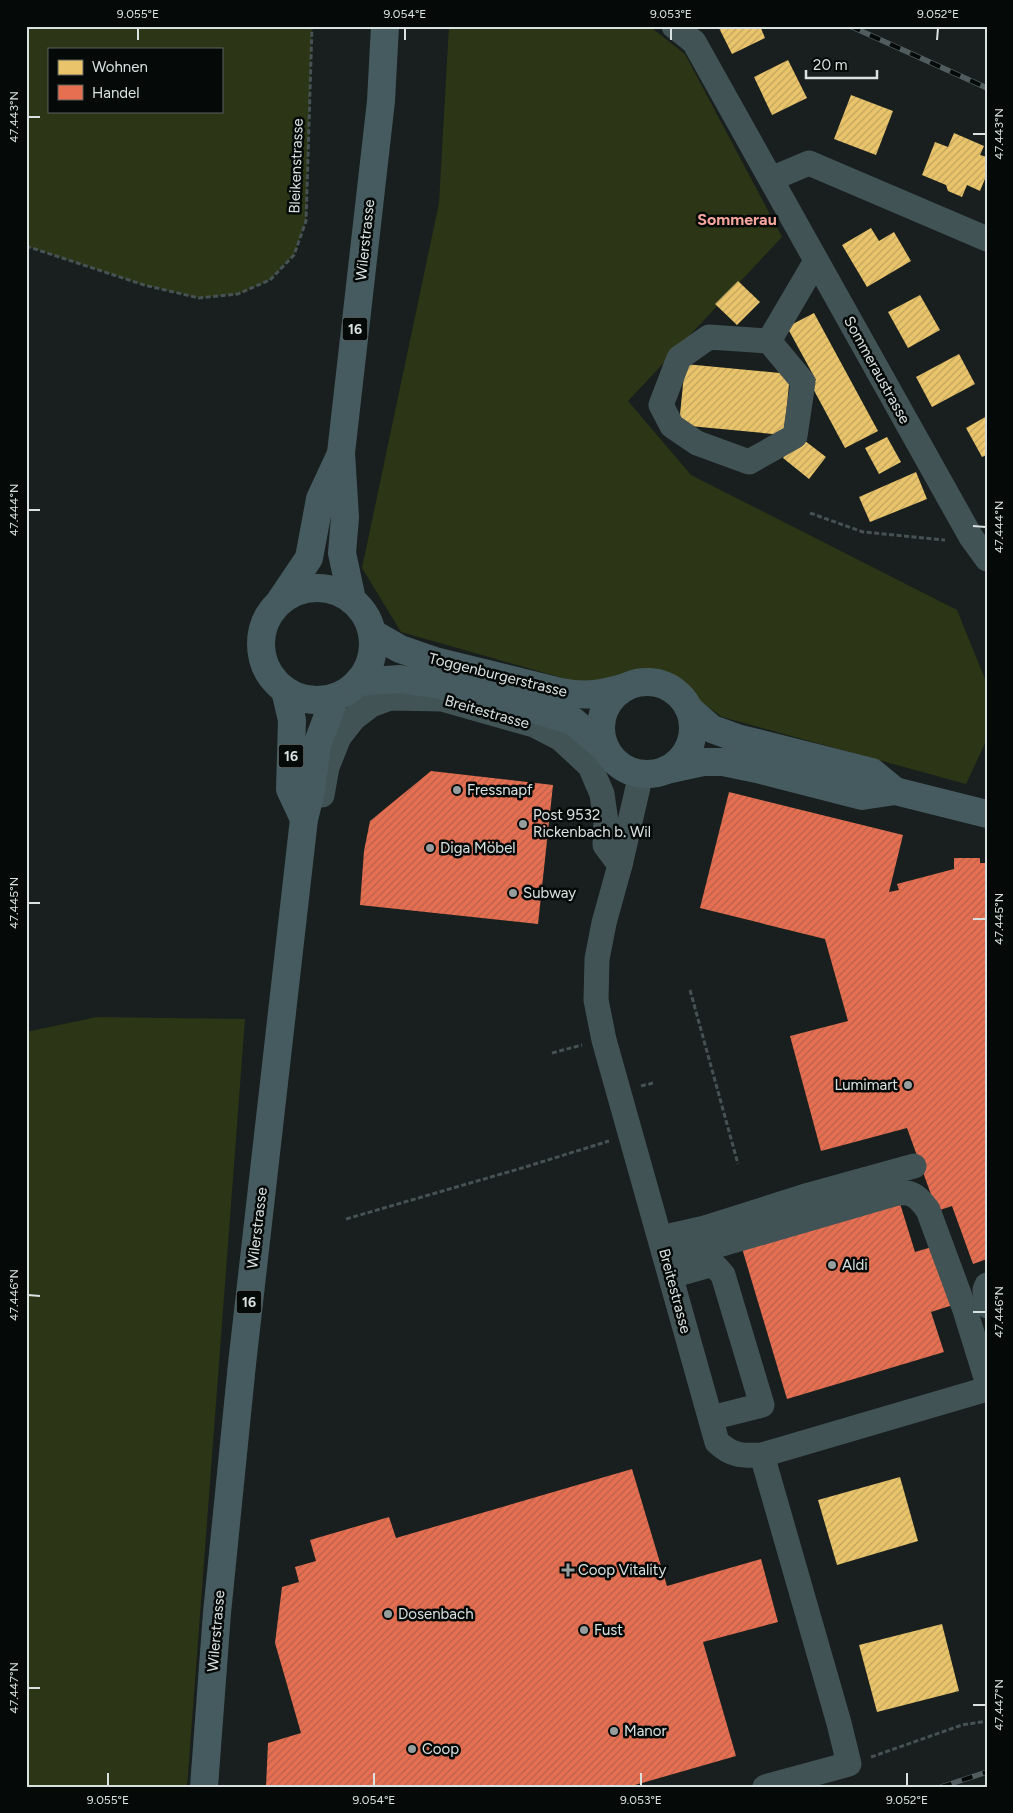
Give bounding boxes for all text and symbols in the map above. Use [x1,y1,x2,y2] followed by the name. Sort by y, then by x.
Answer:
[117,7,159,21] text: 9.055°E
[384,7,426,21] text: 9.054°E
[650,7,692,21] text: 9.053°E
[917,7,959,21] text: 9.052°E
[48,48,222,112] legend
[806,48,877,80] scale bar
[813,56,847,74] text: 20 m
[92,58,148,76] text: Wohnen
[92,84,140,102] text: Handel
[7,91,21,143] text: 47.443°N
[992,108,1006,160] text: 47.443°N
[285,118,307,214] street label: Bleikenstrasse
[352,198,378,282] street label: Wilerstrasse
[697,210,777,229] district label: Sommerau
[840,313,914,427] street label: Sommeraustrasse
[342,318,368,340] road number: 16
[7,484,21,536] text: 47.444°N
[992,501,1006,553] text: 47.444°N
[427,649,569,701] street label: Toggenburgerstrasse
[443,691,531,733] street label: Breitestrasse
[278,744,304,768] road number: 16
[467,781,533,799] place label: Fressnapf
[451,784,463,796] marker: Fressnapf
[533,806,651,841] place label: Post 9532 Rickenbach b. Wil
[517,818,529,830] marker: Post 9532 Rickenbach b. Wil
[440,839,516,857] place label: Diga Möbel
[424,842,436,854] marker: Diga Möbel
[7,877,21,929] text: 47.445°N
[523,884,576,902] place label: Subway
[507,887,519,899] marker: Subway
[992,893,1006,945] text: 47.445°N
[834,1076,898,1094] place label: Lumimart
[902,1079,914,1091] marker: Lumimart
[243,1186,271,1270] street label: Wilerstrasse
[655,1247,695,1335] street label: Breitestrasse
[842,1256,868,1274] place label: Aldi
[826,1259,838,1271] marker: Aldi
[7,1269,21,1321] text: 47.446°N
[992,1286,1006,1338] text: 47.446°N
[236,1290,262,1314] road number: 16
[578,1561,666,1579] place label: Coop Vitality
[562,1564,574,1576] marker: Coop Vitality
[203,1589,229,1673] street label: Wilerstrasse
[398,1605,474,1623] place label: Dosenbach
[382,1608,394,1620] marker: Dosenbach
[594,1621,623,1639] place label: Fust
[578,1624,590,1636] marker: Fust
[7,1662,21,1714] text: 47.447°N
[992,1679,1006,1731] text: 47.447°N
[624,1722,666,1740] place label: Manor
[608,1725,620,1737] marker: Manor
[422,1740,459,1758] place label: Coop
[406,1743,418,1755] marker: Coop
[87,1793,129,1807] text: 9.055°E
[353,1793,395,1807] text: 9.054°E
[620,1793,662,1807] text: 9.053°E
[886,1793,928,1807] text: 9.052°E

